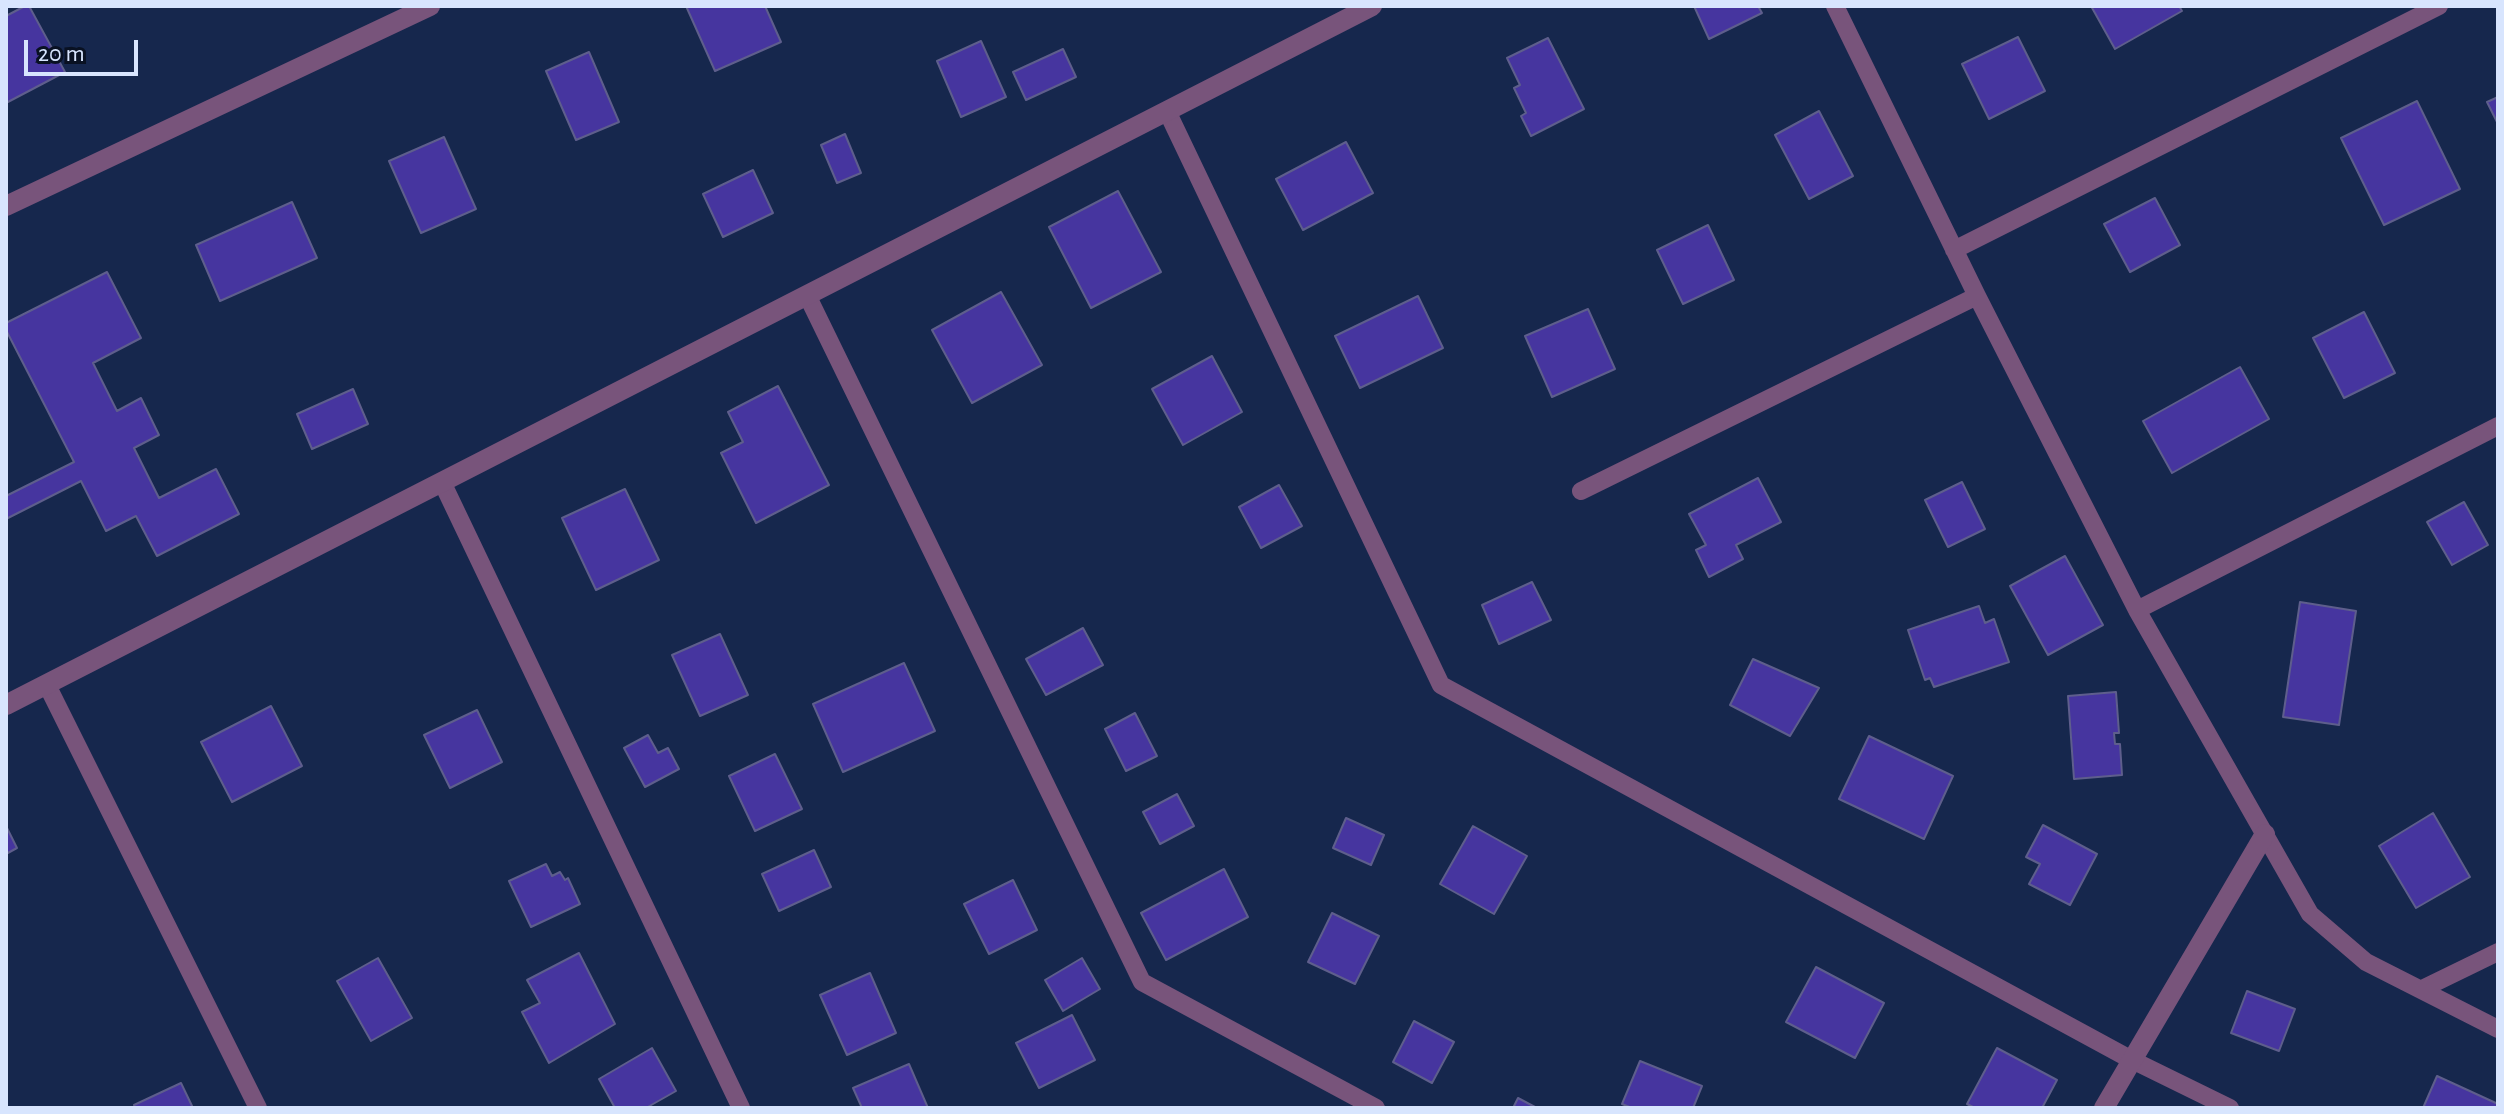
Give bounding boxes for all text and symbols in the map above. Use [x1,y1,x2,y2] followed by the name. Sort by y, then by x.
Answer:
[28,24,142,74] scale bar
[38,42,85,66] text: 20 m

